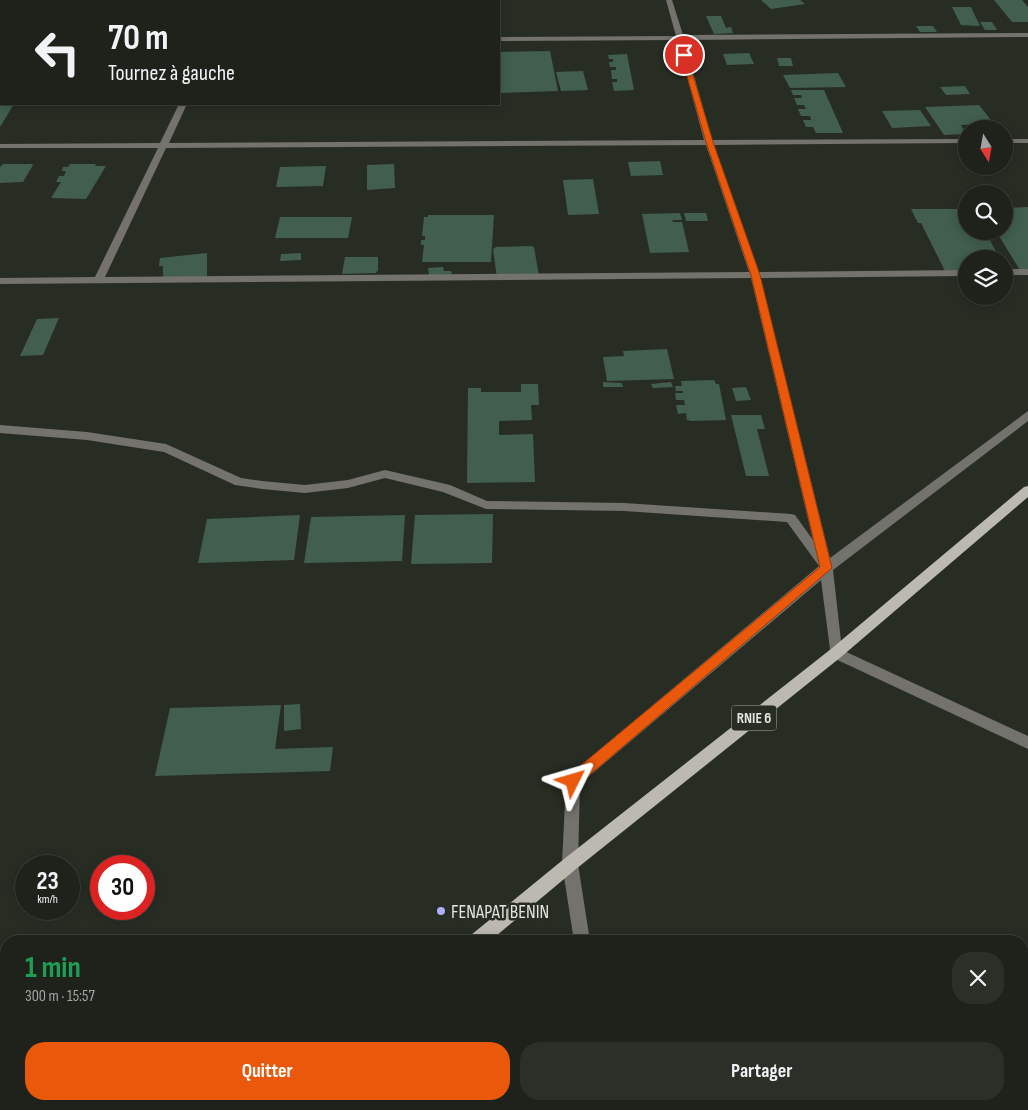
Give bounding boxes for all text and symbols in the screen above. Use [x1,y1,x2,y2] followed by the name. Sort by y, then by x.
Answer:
[108,17,168,60] text: 70 m
[25,20,90,85] icon: left
[663,34,705,76] pin
[670,41,698,69] icon: arrive
[108,60,235,87] text: Tournez à gauche
[958,120,1012,175] north arrow
[958,120,1013,305] map controls
[958,185,1013,240] button: search
[958,250,1013,305] button: layers
[732,706,776,730] road number: RNIE 6
[546,754,598,806] position arrow
[90,855,155,920] speed limit sign: 30
[36,866,59,897] text: 23
[37,892,58,907] text: km/h
[451,901,549,924] place label: FENAPAT BENIN
[435,905,447,917] marker: FENAPAT BENIN
[25,950,81,986] text: 1 min
[952,952,1004,1004] button: close
[25,987,95,1006] text: 300 m · 15:57
[25,1042,510,1100] button: Quitter
[520,1042,1004,1100] button: Partager

